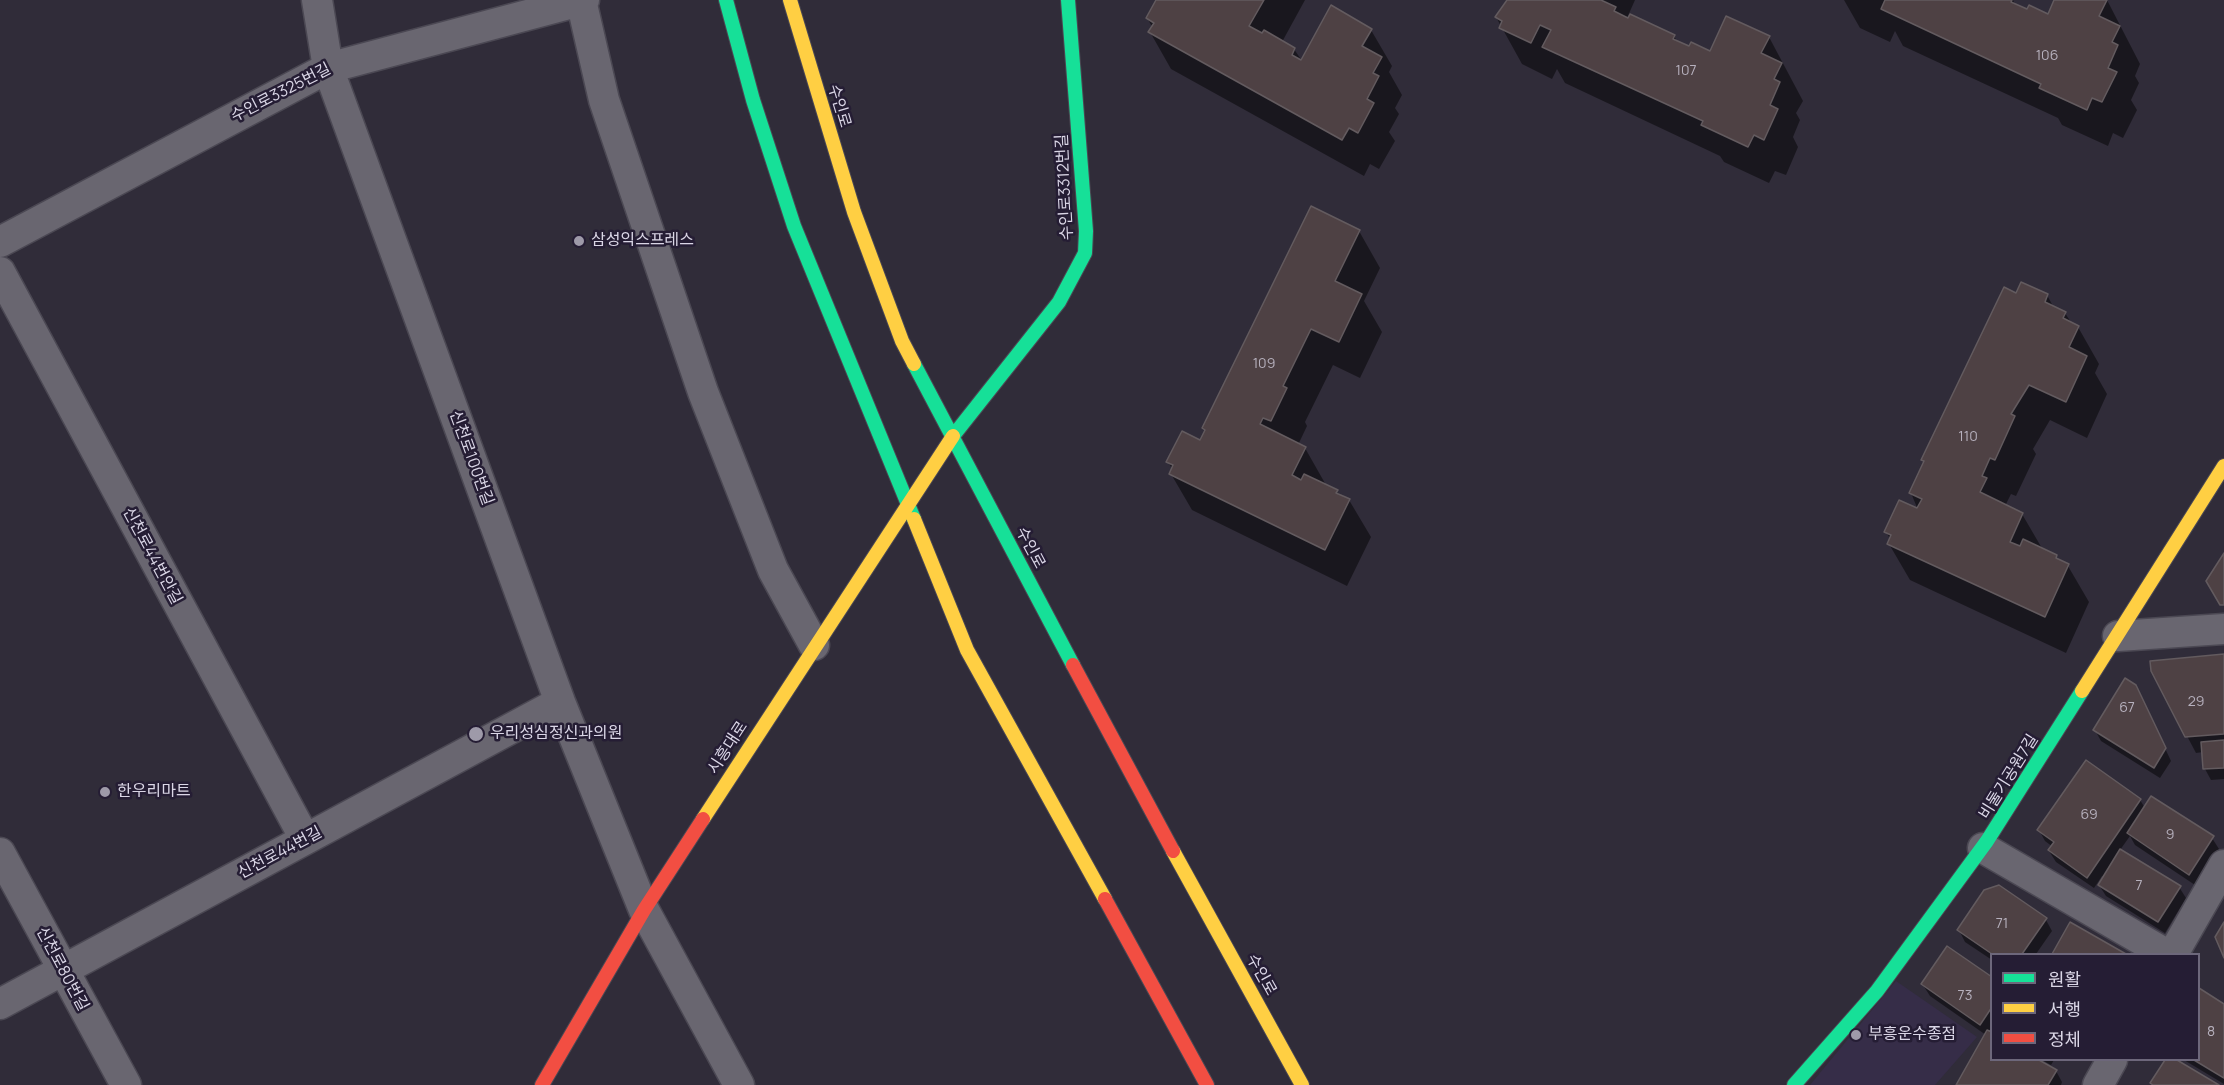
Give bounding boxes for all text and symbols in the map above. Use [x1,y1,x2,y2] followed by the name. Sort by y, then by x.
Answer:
[2036,48,2058,64] house number: 106
[228,60,334,126] street label: 수인로3325번길
[1675,63,1697,79] house number: 107
[823,82,855,130] street label: 수인로
[1053,133,1077,241] street label: 수인로3312번길
[591,231,694,251] place label: 삼성익스프레스
[572,234,586,248] marker: 삼성익스프레스
[1253,356,1275,372] house number: 109
[445,408,497,508] street label: 신천로100번길
[1958,429,1978,445] house number: 110
[118,504,186,608] street label: 신천로44번안길
[1011,524,1049,572] street label: 수인로
[2188,694,2204,710] house number: 29
[2119,700,2135,716] house number: 67
[704,718,752,778] street label: 시흥대로
[490,724,622,744] place label: 우리성심정신과의원
[467,725,485,743] marker: 우리성심정신과의원
[1975,731,2043,823] street label: 비둘기공원7길
[117,782,191,802] place label: 한우리마트
[98,785,112,799] marker: 한우리마트
[2080,807,2098,823] house number: 69
[235,823,325,883] street label: 신천로44번길
[2166,827,2174,843] house number: 9
[2135,878,2143,894] house number: 7
[1996,916,2008,932] house number: 71
[32,924,92,1014] street label: 신천로80번길
[1242,951,1280,999] street label: 수인로
[1990,953,2200,1061] legend
[2048,967,2081,991] text: 원활
[1958,988,1972,1004] house number: 73
[2048,997,2081,1021] text: 서행
[2207,1024,2215,1040] house number: 8
[1868,1025,1956,1045] place label: 부흥운수종점
[2048,1027,2081,1051] text: 정체
[1849,1028,1863,1042] marker: 부흥운수종점

